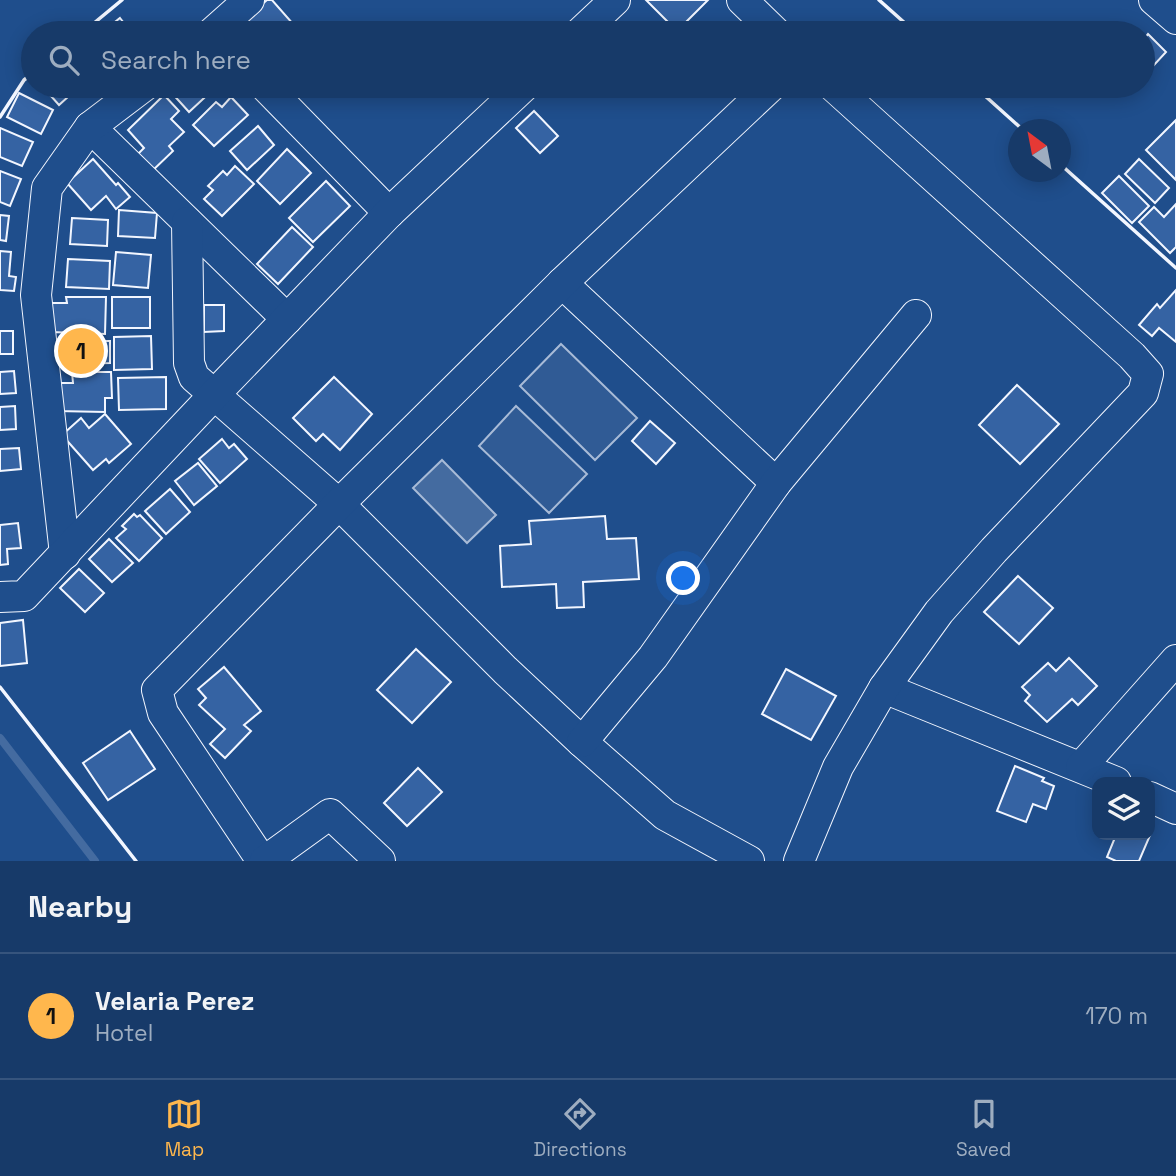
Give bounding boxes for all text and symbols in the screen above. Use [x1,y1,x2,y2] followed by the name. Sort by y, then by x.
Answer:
[21,21,1155,98] search box
[45,41,83,79] icon: search
[101,43,251,77] text: Search here
[1008,119,1071,182] north arrow
[58,325,104,377] pin: 1
[666,561,700,595] your location
[1092,777,1155,840] map controls
[1092,777,1155,840] button: layers
[28,887,132,926] text: Nearby
[95,984,255,1018] text: Velaria Perez
[46,1001,56,1031] text: 1
[1085,1001,1148,1031] text: 170 m
[95,1018,153,1048] text: Hotel
[165,1095,204,1162] tab: Map
[534,1095,627,1162] tab: Directions
[956,1095,1011,1162] tab: Saved

